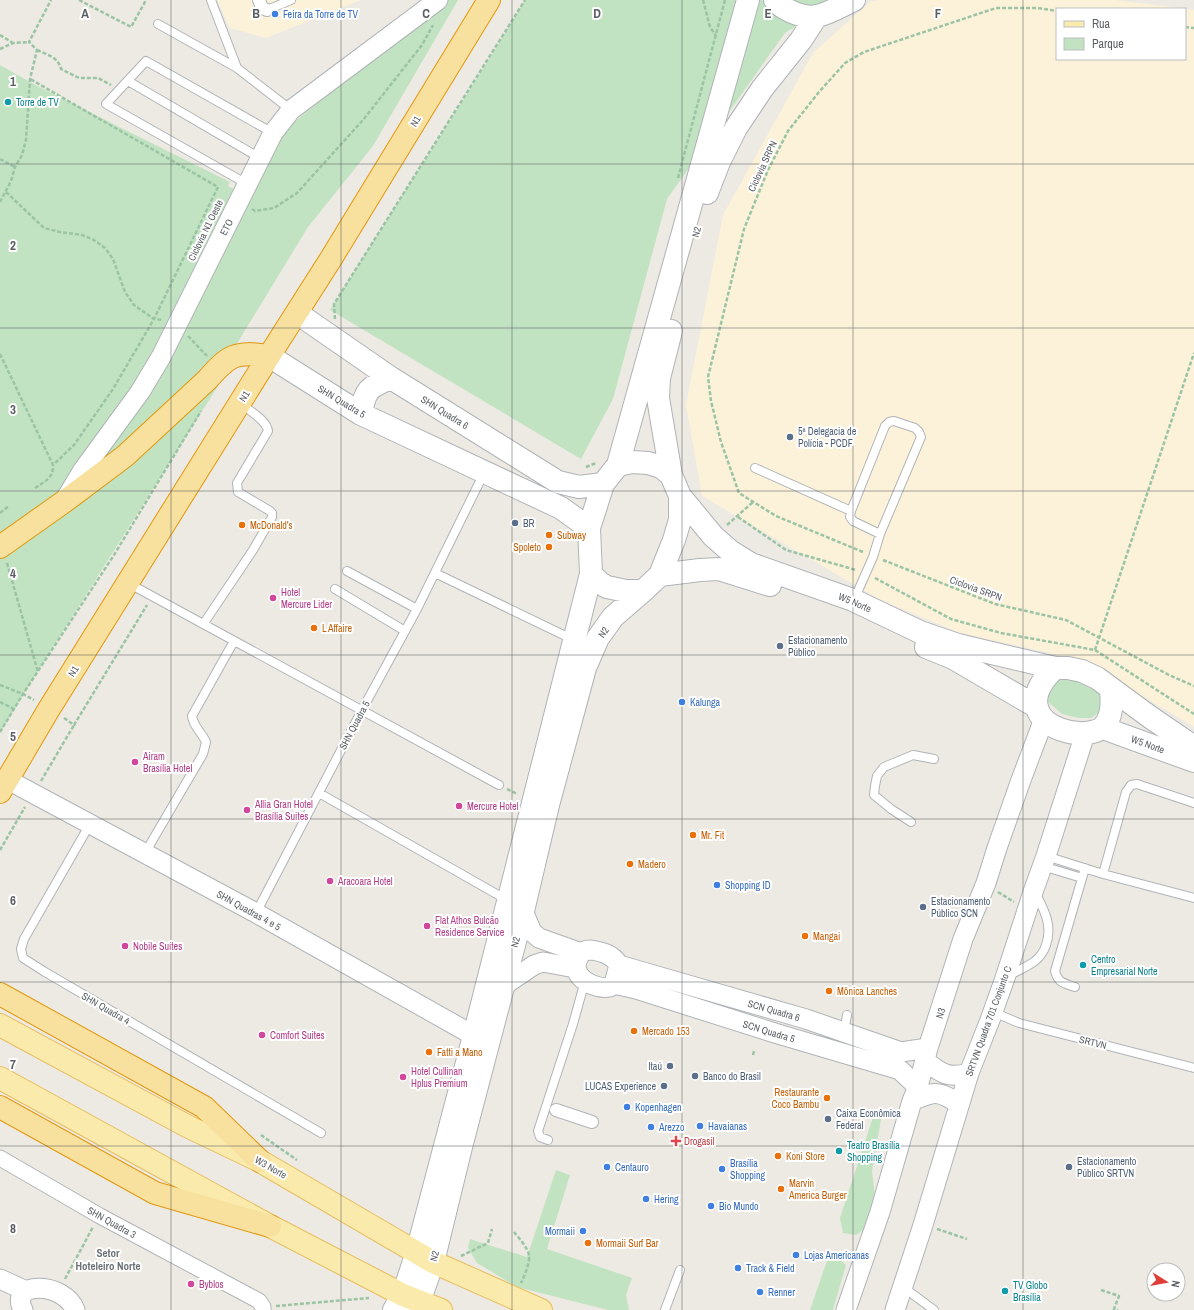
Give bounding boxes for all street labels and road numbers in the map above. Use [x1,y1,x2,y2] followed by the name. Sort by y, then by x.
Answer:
[407,113,424,129] street label: N1
[745,139,780,194] street label: Ciclovia SRPN
[185,197,226,263] street label: Ciclovia N1 Oeste
[217,217,236,238] street label: ETO
[689,225,704,239] street label: N2
[315,382,369,421] street label: SHN Quadra 5
[236,388,253,404] street label: N1
[418,393,471,432] street label: SHN Quadra 6
[948,573,1004,604] street label: Ciclovia SRPN
[836,590,874,615] street label: W5 Norte
[595,624,612,640] street label: N2
[65,663,82,679] street label: N1
[336,698,373,752] street label: SHN Quadra 5
[1129,732,1167,757] street label: W5 Norte
[214,887,284,934] street label: SHN Quadras 4 e 5
[508,935,523,949] street label: N2
[962,964,1015,1078] street label: SRTVN Quadra 701 Conjunto C
[79,989,133,1028] street label: SHN Quadra 4
[746,997,802,1024] street label: SCN Quadra 6
[933,1006,948,1020] street label: N3
[741,1017,797,1046] street label: SCN Quadra 5
[1078,1033,1108,1052] street label: SRTVN
[252,1153,289,1182] street label: W3 Norte
[85,1204,139,1241] street label: SHN Quadra 3
[427,1249,442,1263] street label: N2

